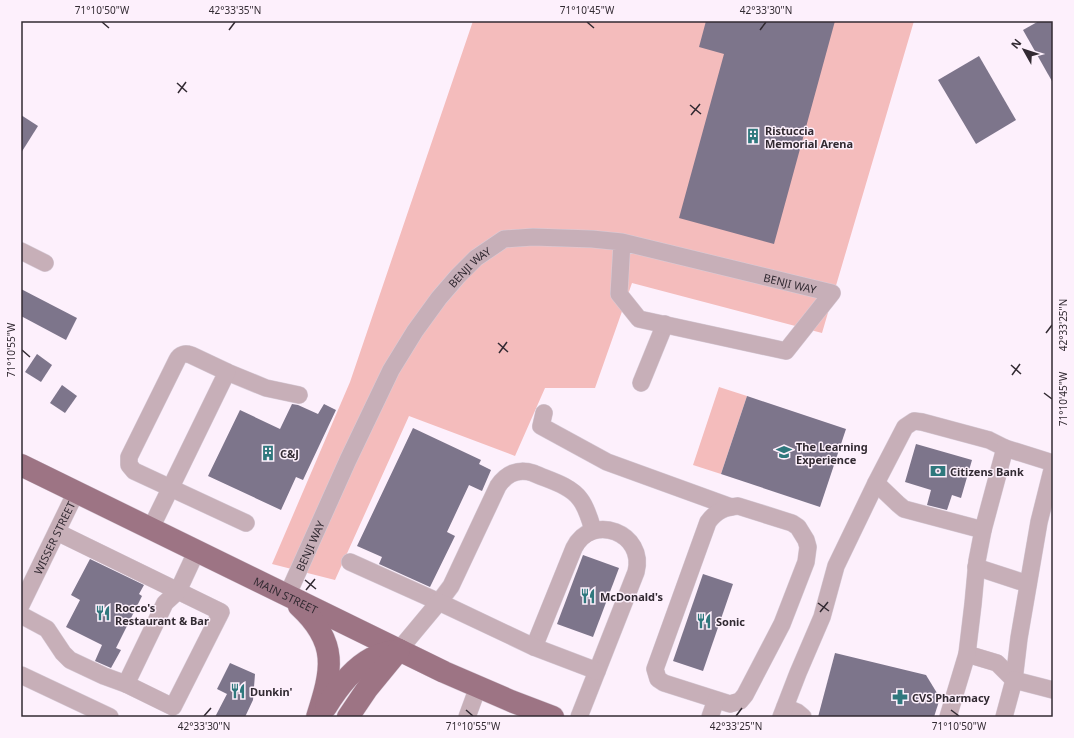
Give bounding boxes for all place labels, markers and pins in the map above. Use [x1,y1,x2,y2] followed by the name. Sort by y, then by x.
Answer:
[765,123,853,151] place label: Ristuccia Memorial Arena
[744,127,762,145] building icon: Ristuccia Memorial Arena
[796,439,868,467] place label: The Learning Experience
[775,443,793,461] school or university icon: The Learning Experience
[259,444,277,462] building icon: C&J
[280,446,299,461] place label: C&J
[929,462,947,480] bank icon: Citizens Bank
[950,464,1024,479] place label: Citizens Bank
[579,587,597,605] restaurant icon: McDonald's
[600,589,664,604] place label: McDonald's
[115,600,209,628] place label: Rocco's Restaurant & Bar
[94,604,112,622] restaurant icon: Rocco's Restaurant & Bar
[695,612,713,630] restaurant icon: Sonic
[716,614,745,629] place label: Sonic
[229,682,247,700] restaurant icon: Dunkin'
[250,684,293,699] place label: Dunkin'
[891,688,909,706] pharmacy icon: CVS Pharmacy
[912,690,991,705] place label: CVS Pharmacy

